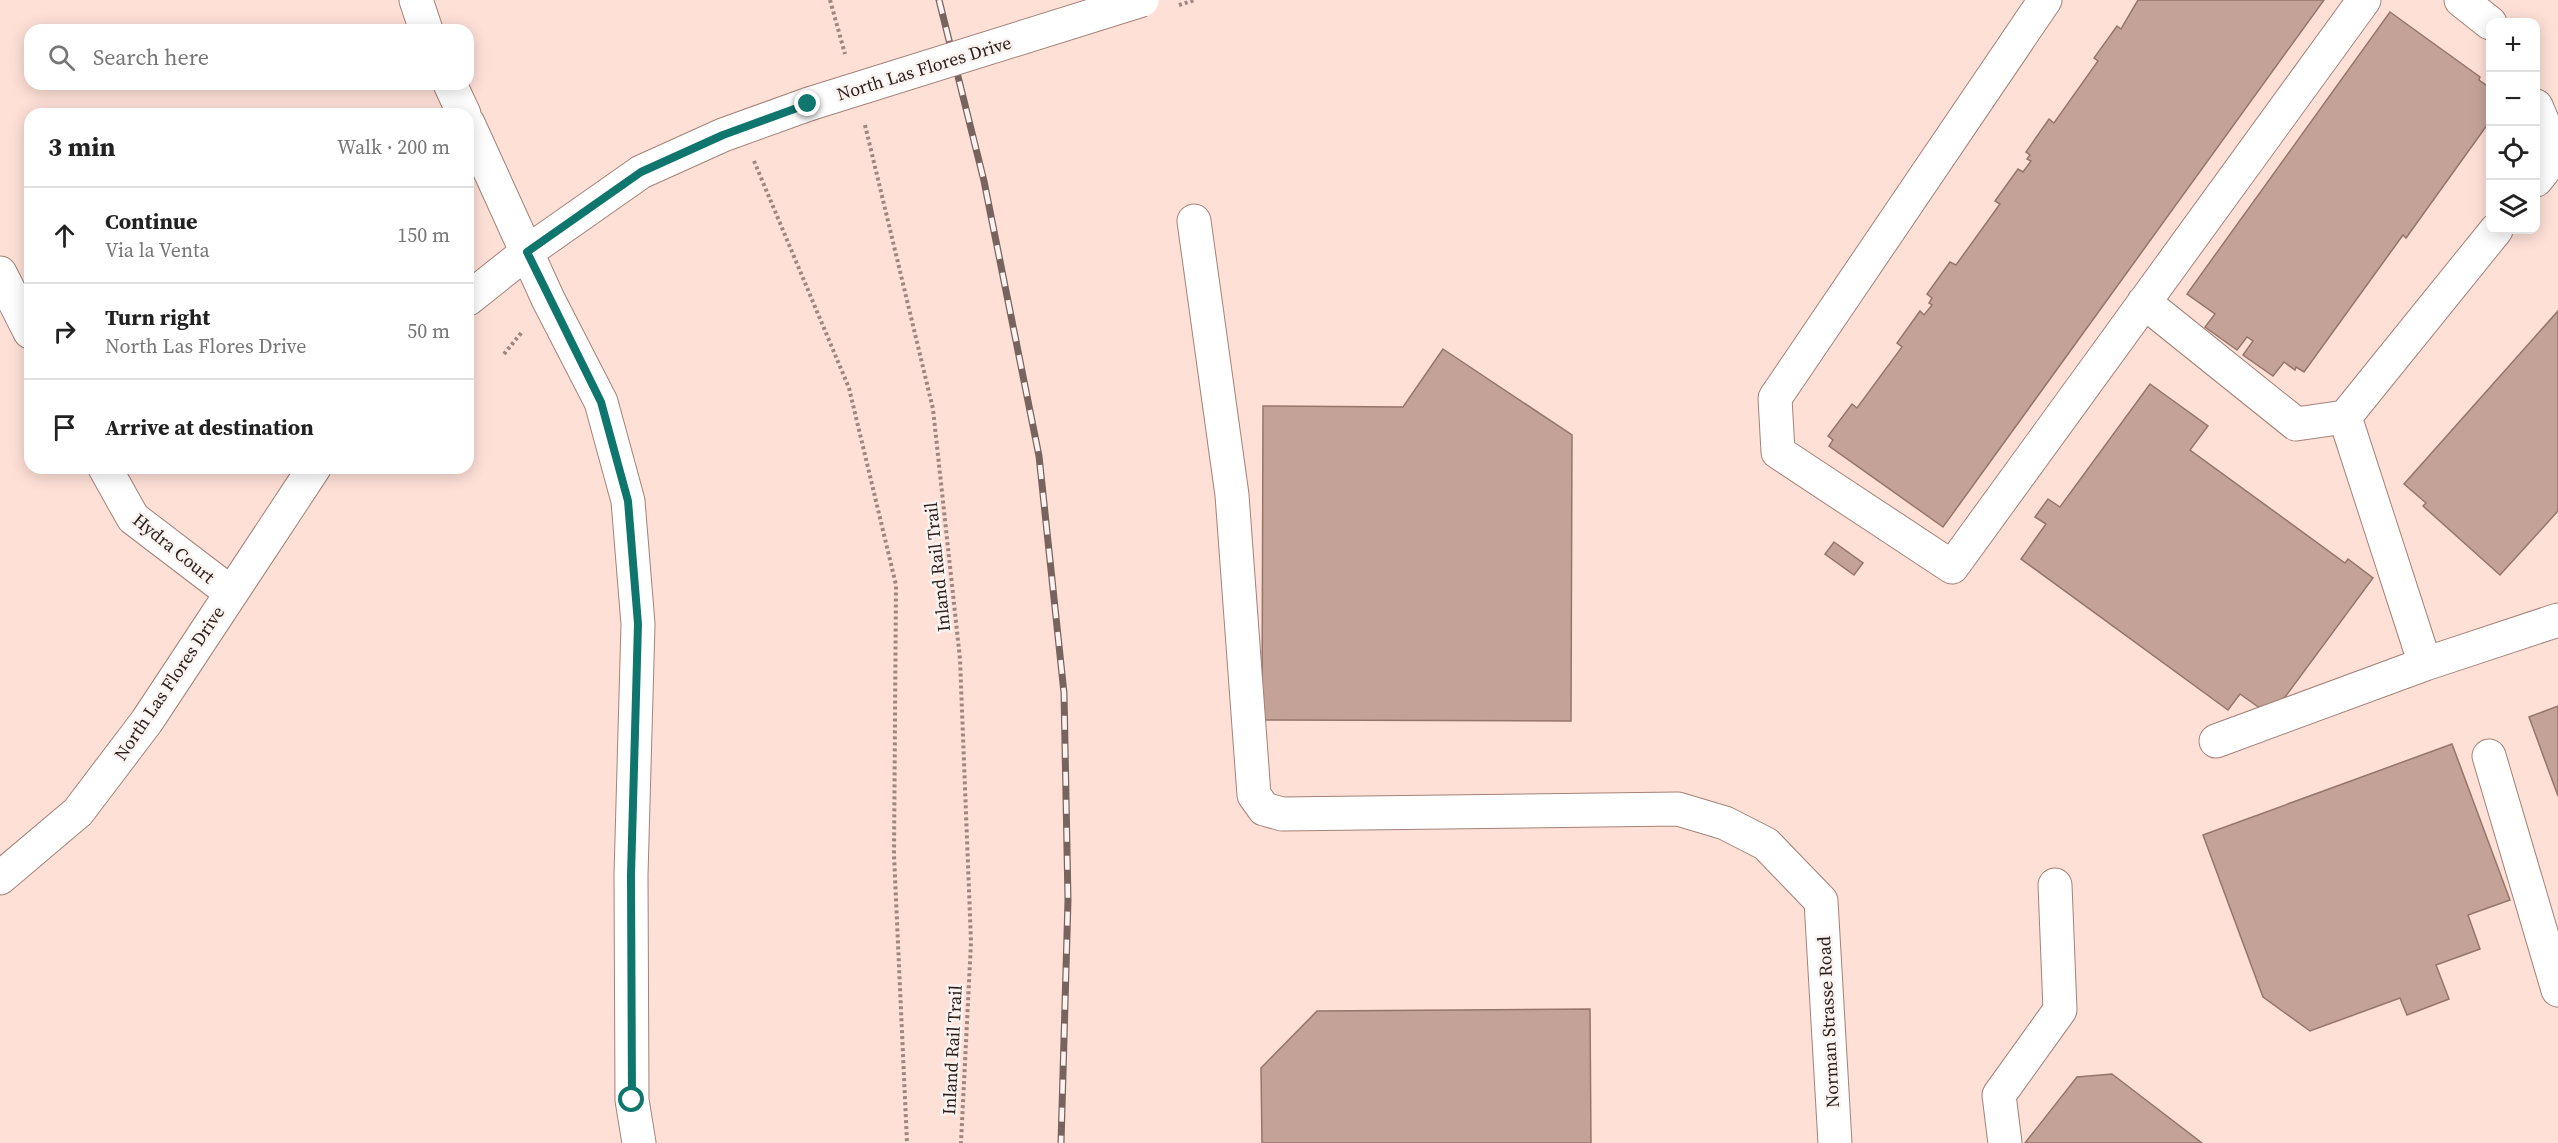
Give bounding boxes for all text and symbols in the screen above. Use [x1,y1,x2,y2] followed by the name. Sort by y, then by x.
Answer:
[2486,18,2540,234] map controls
[2486,18,2540,72] button: +
[24,24,474,90] search box
[834,30,1014,106] street label: North Las Flores Drive
[45,41,78,74] icon: search
[93,42,209,72] text: Search here
[2486,72,2540,126] button: −
[794,90,820,116] route end
[2486,126,2540,180] button: locate
[48,129,115,165] text: 3 min
[337,133,450,161] text: Walk · 200 m
[2486,180,2540,234] button: layers
[105,206,198,236] text: Continue
[48,219,81,252] icon: ahead
[397,221,450,249] text: 150 m
[105,236,210,264] text: Via la Venta
[105,302,210,332] text: Turn right
[48,315,81,348] icon: right
[407,317,450,345] text: 50 m
[105,332,306,360] text: North Las Flores Drive
[48,411,81,444] icon: arrive
[105,412,314,442] text: Arrive at destination
[918,501,956,633] street label: Inland Rail Trail
[128,507,220,589] street label: Hydra Court
[108,601,230,765] street label: North Las Flores Drive
[1811,935,1845,1109] street label: Norman Strasse Road
[936,984,968,1116] street label: Inland Rail Trail
[618,1086,644,1112] route start

